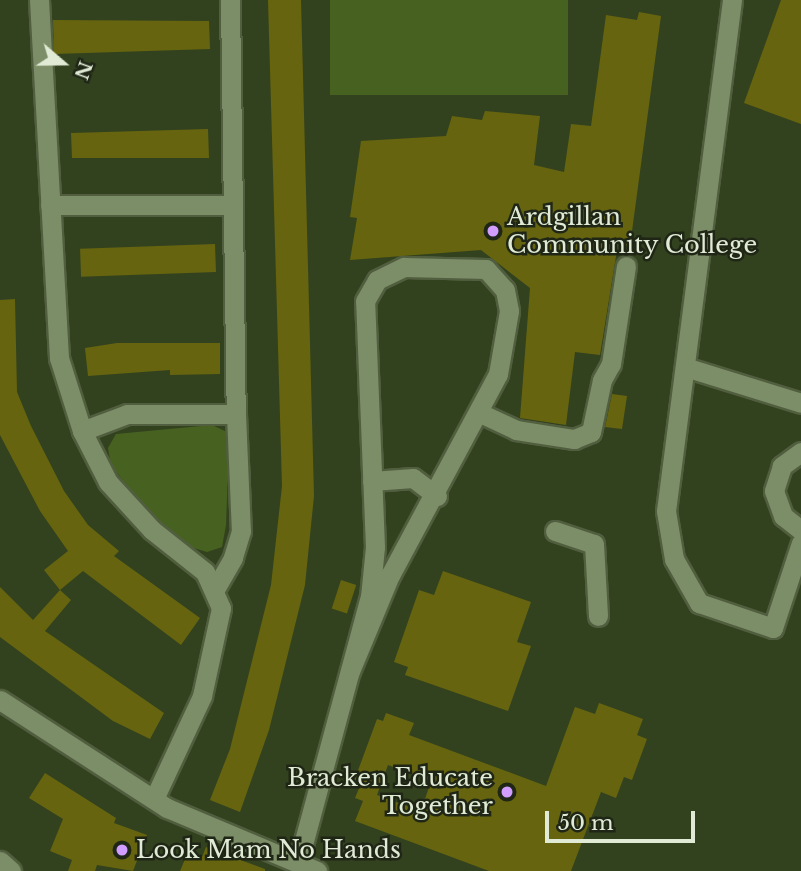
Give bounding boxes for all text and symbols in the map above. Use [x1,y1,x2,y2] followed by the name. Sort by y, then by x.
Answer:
[28,28,98,98] north arrow
[69,58,97,83] text: N
[507,203,758,259] place label: Ardgillan Community College
[485,223,501,239] marker: Ardgillan Community College
[287,764,493,820] place label: Bracken Educate Together
[499,784,515,800] marker: Bracken Educate Together
[549,798,700,842] scale bar
[558,810,613,836] text: 50 m
[136,836,401,864] place label: Look Mam No Hands
[114,842,130,858] marker: Look Mam No Hands

